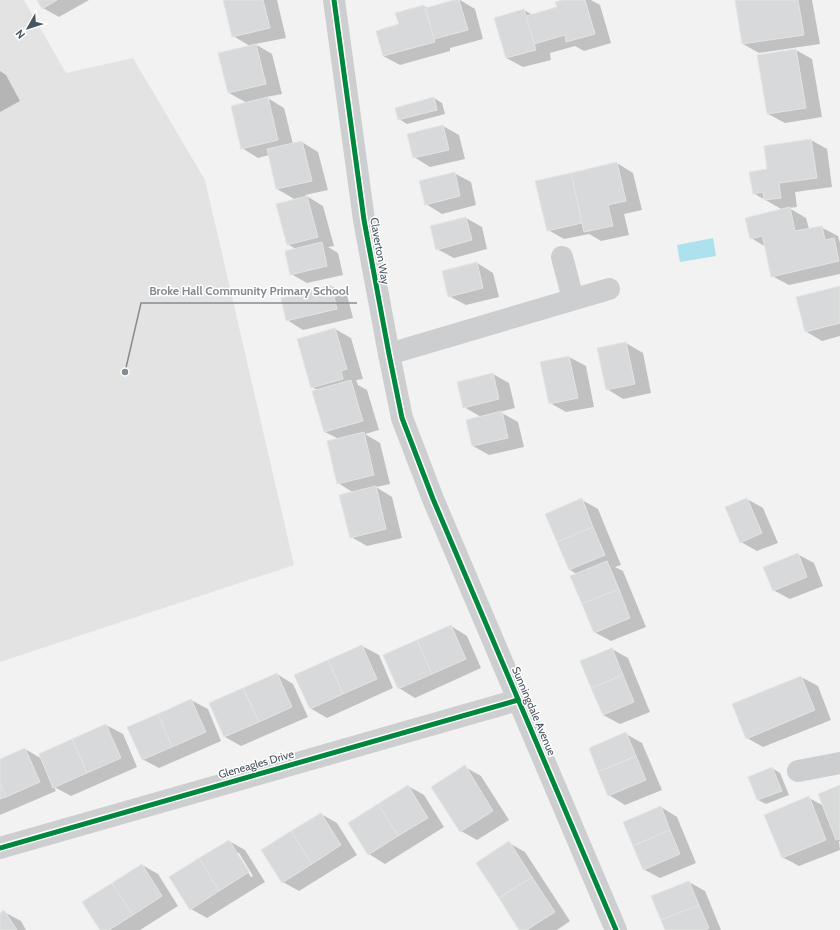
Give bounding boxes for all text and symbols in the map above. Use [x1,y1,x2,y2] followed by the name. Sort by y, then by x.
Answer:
[8,8,48,48] north arrow
[12,27,28,42] text: N
[367,216,393,286] street label: Claverton Way
[141,279,357,303] callout: Broke Hall Community Primary School
[149,283,349,298] text: Broke Hall Community Primary School
[509,664,559,758] street label: Sunningdale Avenue
[217,746,296,781] street label: Gleneagles Drive

